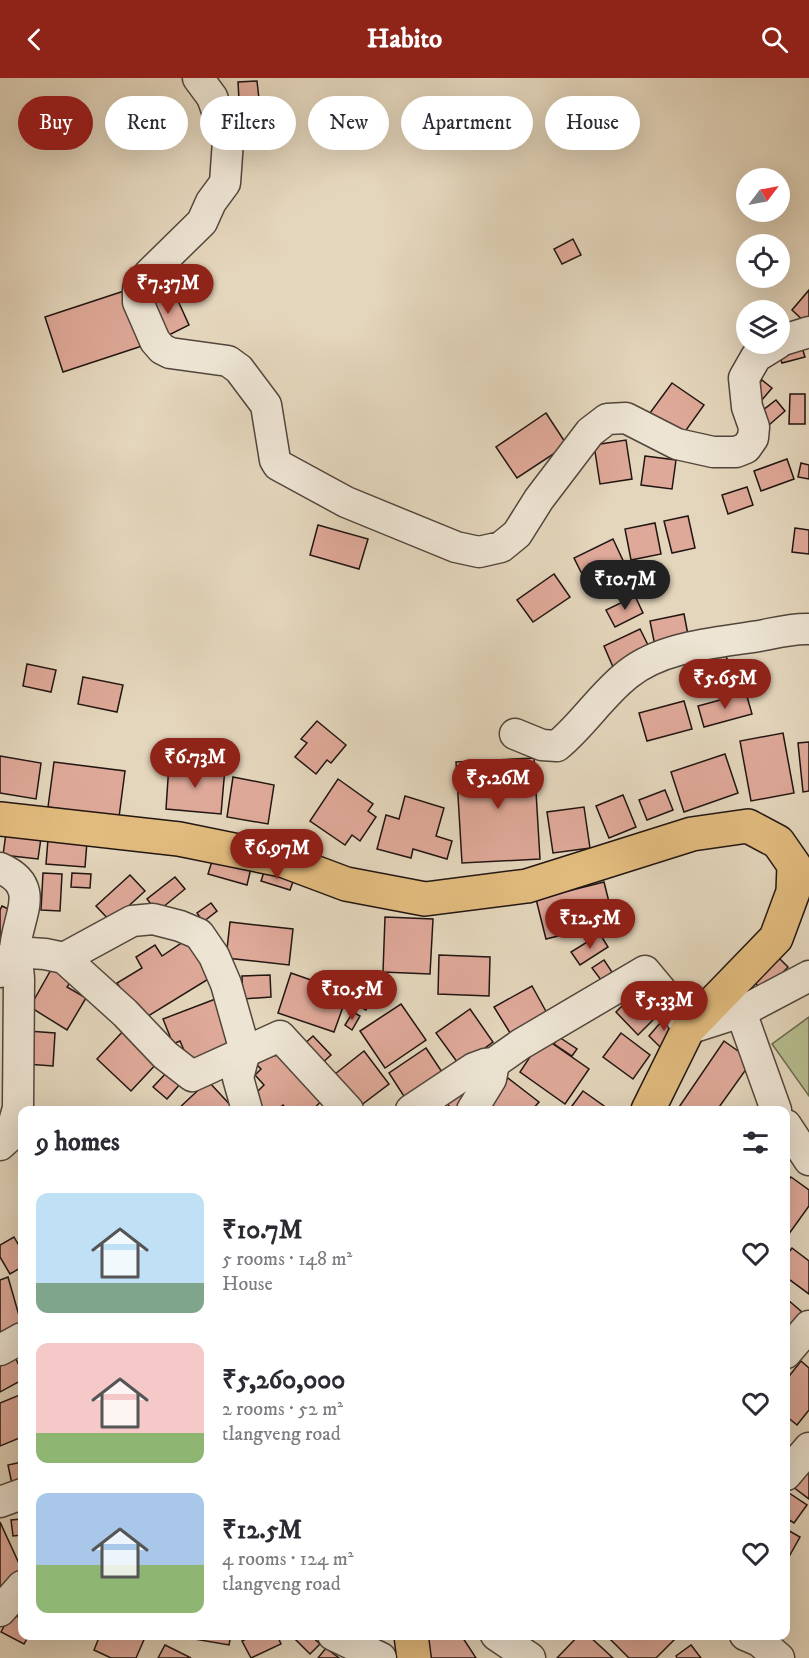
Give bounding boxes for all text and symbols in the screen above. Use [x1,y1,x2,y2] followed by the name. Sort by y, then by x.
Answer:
[367,22,442,56] text: Habito
[18,23,51,56] icon: back
[758,23,791,56] icon: search
[18,96,93,150] chip: Buy
[105,96,188,150] chip: Rent
[200,96,296,150] chip: Filters
[308,96,389,150] chip: New
[401,96,533,150] chip: Apartment
[545,96,640,150] chip: House
[736,168,790,222] north arrow
[736,168,790,354] map controls
[736,234,790,288] button: locate
[119,264,217,315] pin: ₹7.37M
[137,271,199,296] text: ₹7.37M
[736,300,790,354] button: layers
[576,560,674,611] pin: ₹10.7M
[594,567,656,592] text: ₹10.7M
[676,659,774,710] pin: ₹5.65M
[693,666,757,691] text: ₹5.65M
[146,738,244,789] pin: ₹6.73M
[164,745,226,770] text: ₹6.73M
[449,759,547,810] pin: ₹5.26M
[466,766,530,791] text: ₹5.26M
[228,829,326,880] pin: ₹6.97M
[244,836,310,861] text: ₹6.97M
[541,899,639,950] pin: ₹12.5M
[559,906,621,931] text: ₹12.5M
[303,970,401,1021] pin: ₹10.5M
[321,977,383,1002] text: ₹10.5M
[615,981,713,1032] pin: ₹5.33M
[635,988,693,1013] text: ₹5.33M
[36,1126,120,1159] text: 9 homes
[739,1126,772,1159] icon: filters
[222,1214,302,1247] text: ₹10.7M
[84,1217,156,1289] icon: home
[739,1237,772,1270] icon: heart
[222,1247,352,1272] text: 5 rooms · 148 m²
[222,1272,273,1297] text: House
[222,1364,345,1397] text: ₹5,260,000
[84,1367,156,1439] icon: home
[739,1387,772,1420] icon: heart
[222,1397,343,1422] text: 2 rooms · 52 m²
[222,1422,341,1447] text: tlangveng road
[222,1514,302,1547] text: ₹12.5M
[84,1517,156,1589] icon: home
[739,1537,772,1570] icon: heart
[222,1547,354,1572] text: 4 rooms · 124 m²
[222,1572,341,1597] text: tlangveng road

